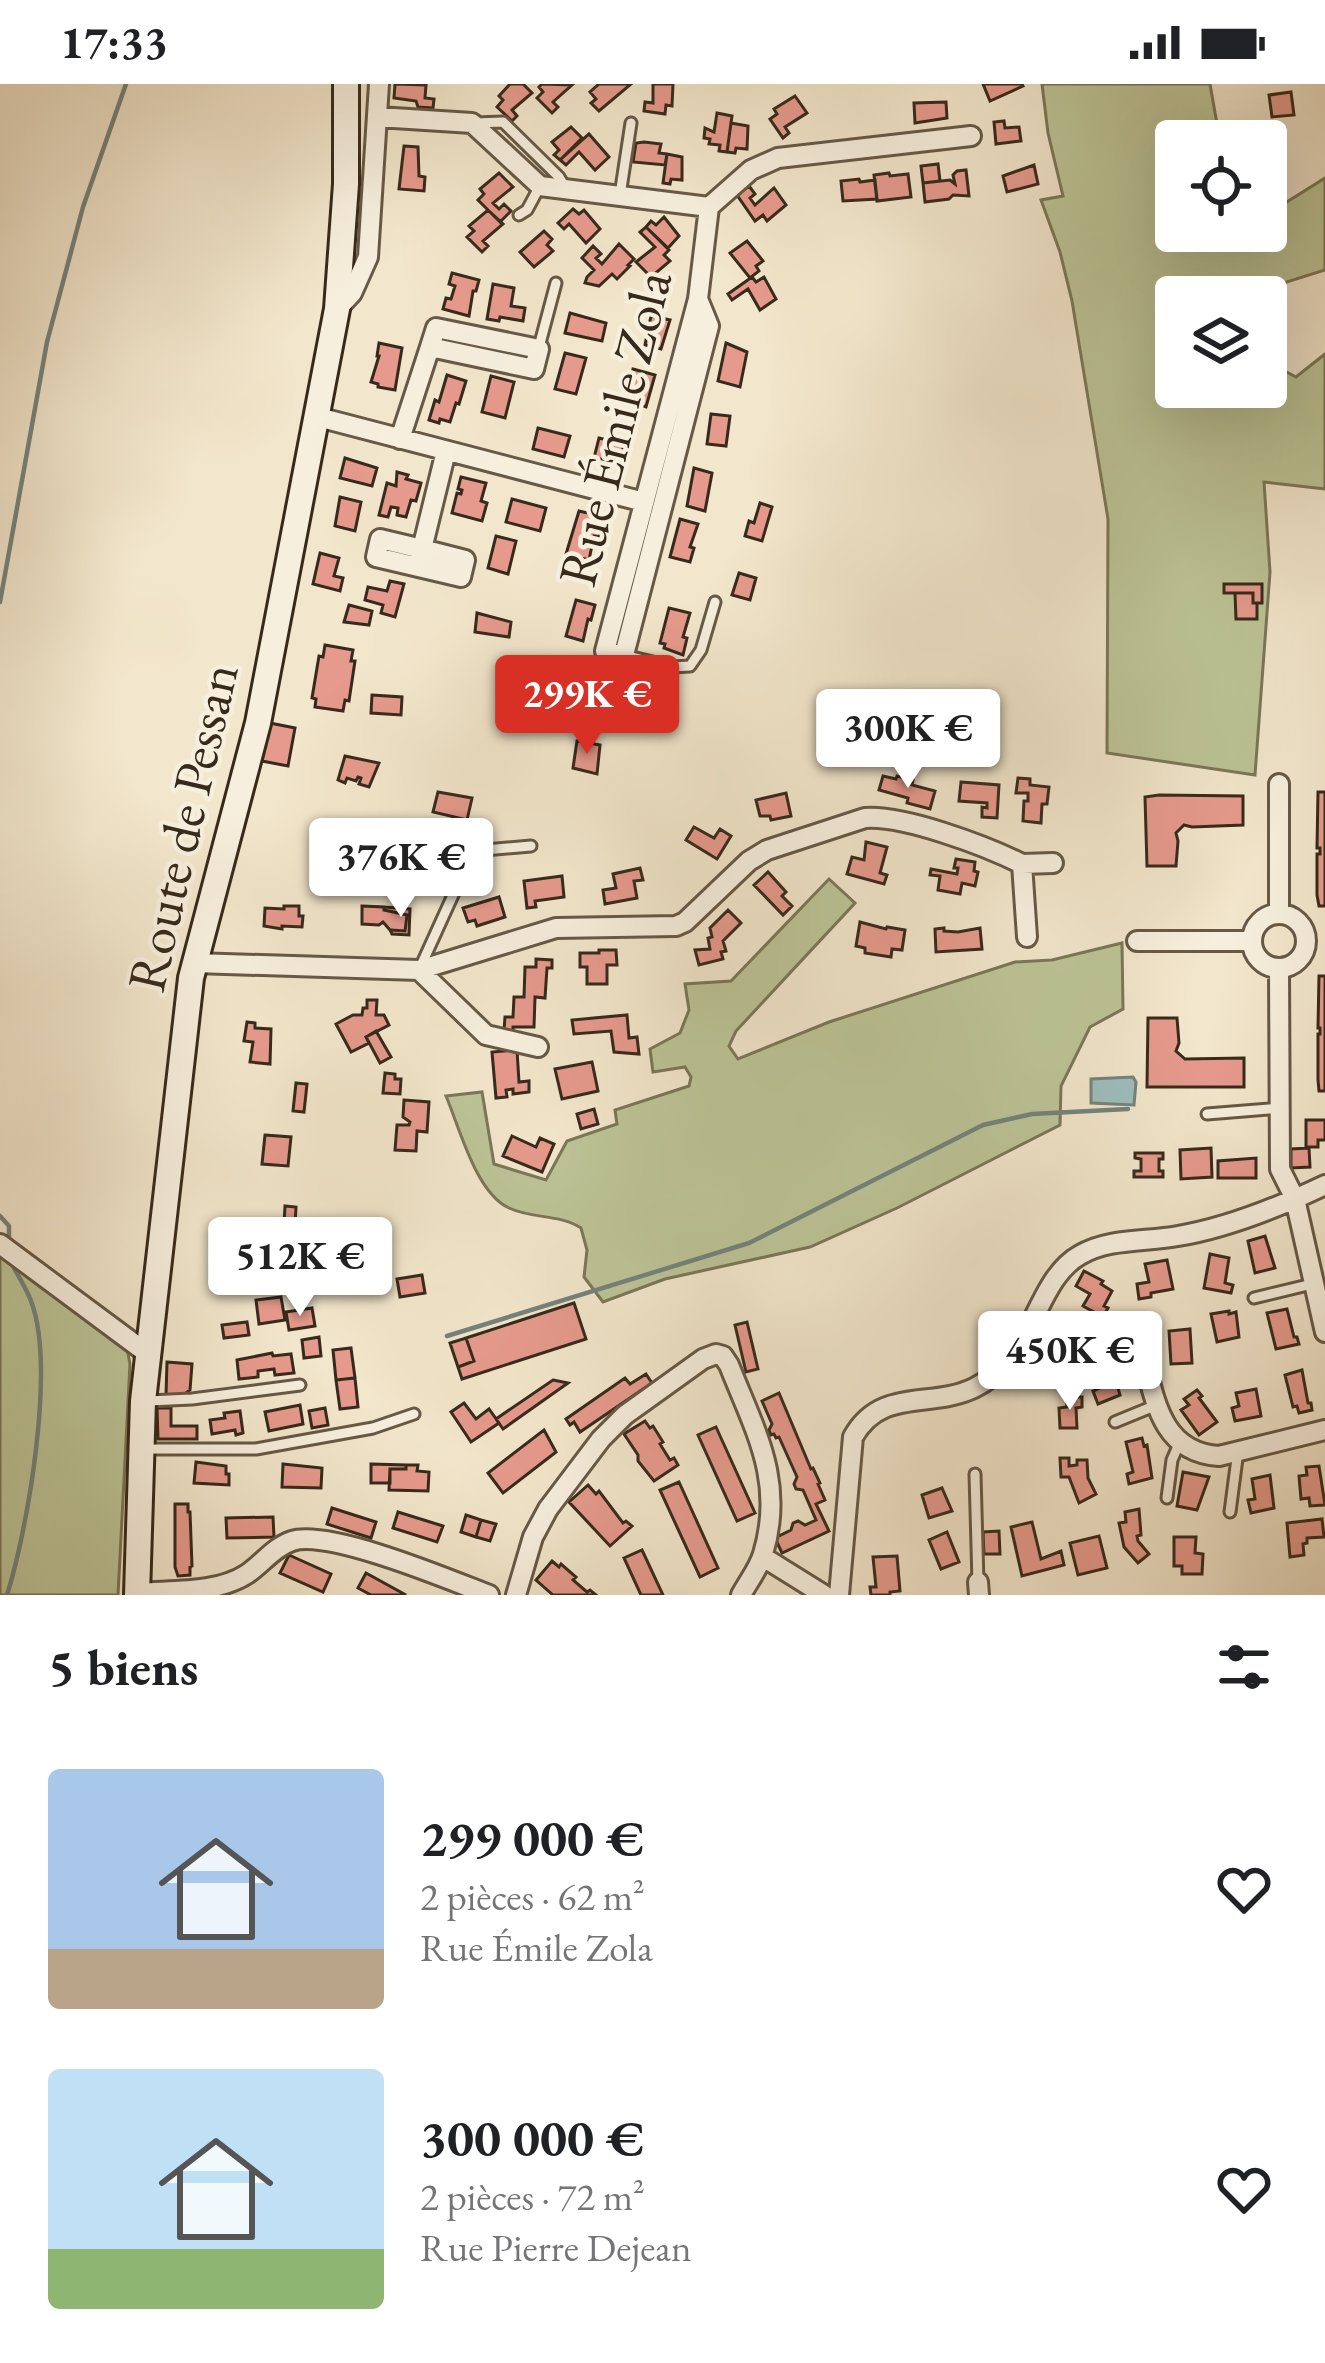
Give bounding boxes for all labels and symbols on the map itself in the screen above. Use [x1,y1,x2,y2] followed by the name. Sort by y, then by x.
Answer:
[541,263,687,593] street label: Rue Émile Zola
[489,655,685,757] pin: 299K €
[110,656,254,998] street label: Route de Pessan
[810,689,1006,791] pin: 300K €
[303,818,499,920] pin: 376K €
[202,1217,398,1319] pin: 512K €
[972,1311,1168,1413] pin: 450K €

